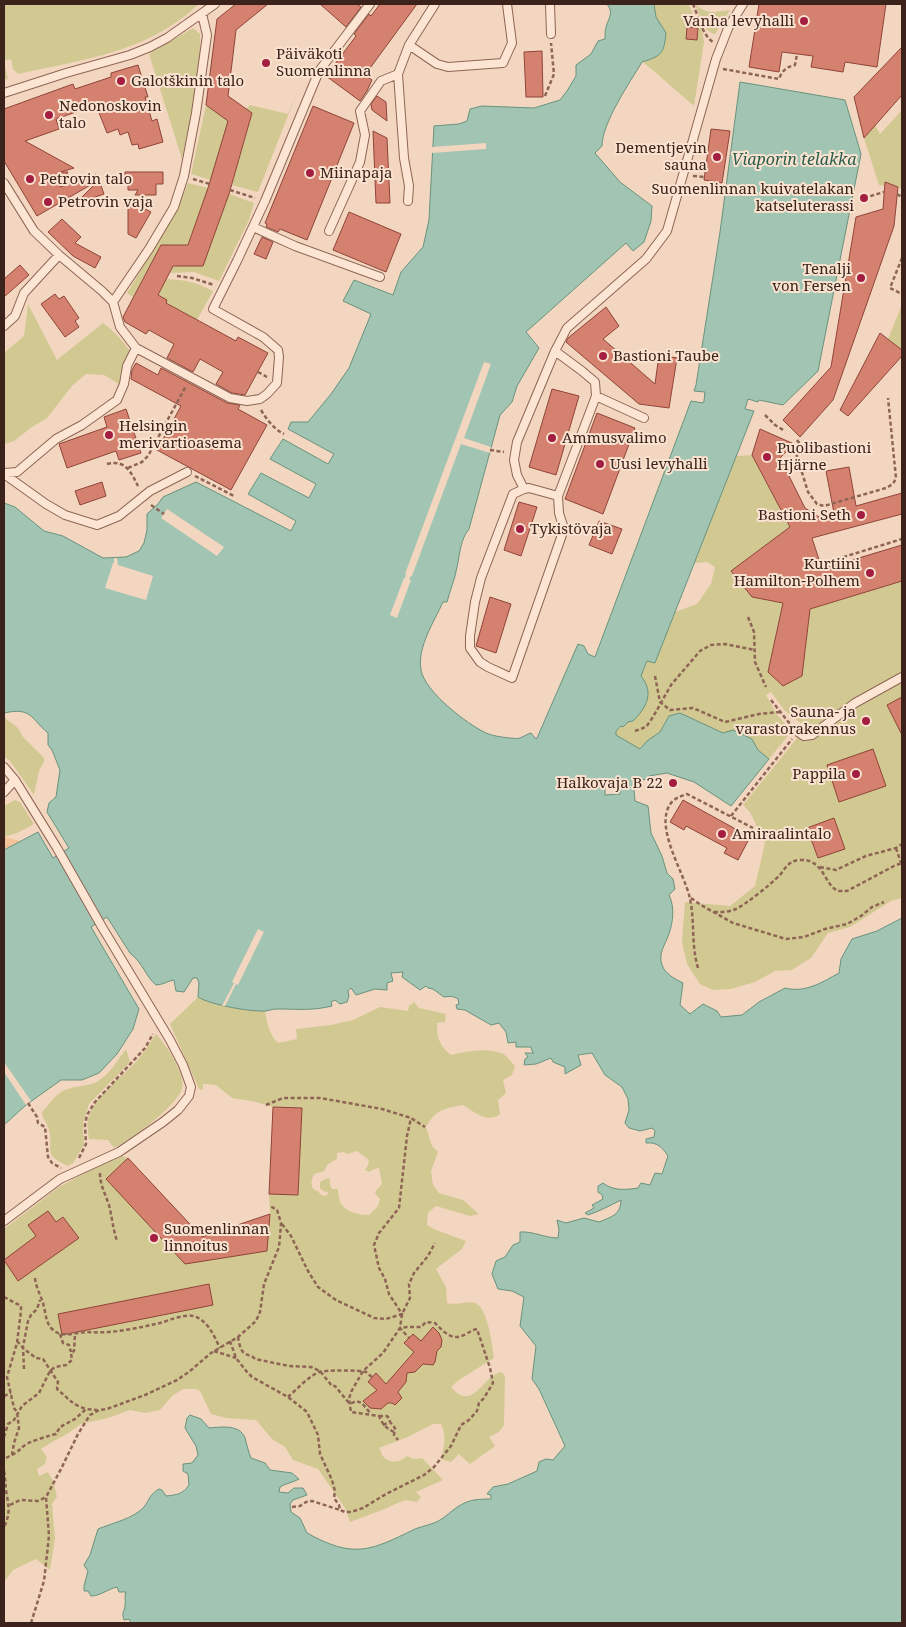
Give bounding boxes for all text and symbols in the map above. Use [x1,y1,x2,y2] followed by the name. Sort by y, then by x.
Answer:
[683,10,794,30] place label: Vanha levyhalli
[798,15,810,27] marker: Vanha levyhalli
[276,43,371,80] place label: Päiväkoti Suomenlinna
[260,57,272,69] marker: Päiväkoti Suomenlinna
[131,70,244,90] place label: Galotškinin talo
[115,75,127,87] marker: Galotškinin talo
[59,95,162,132] place label: Nedonoskovin talo
[43,109,55,121] marker: Nedonoskovin talo
[615,137,707,174] place label: Dementjevin sauna
[732,148,857,170] water label: Viaporin telakka
[711,151,723,163] marker: Dementjevin sauna
[320,162,392,182] place label: Miinapaja
[304,167,316,179] marker: Miinapaja
[40,168,132,188] place label: Petrovin talo
[24,173,36,185] marker: Petrovin talo
[651,178,854,215] place label: Suomenlinnan kuivatelakan katseluterassi
[58,191,153,211] place label: Petrovin vaja
[858,192,870,204] marker: Suomenlinnan kuivatelakan katseluterassi
[42,196,54,208] marker: Petrovin vaja
[772,258,851,295] place label: Tenalji von Fersen
[855,272,867,284] marker: Tenalji von Fersen
[613,345,719,365] place label: Bastioni Taube
[597,350,609,362] marker: Bastioni Taube
[119,415,242,452] place label: Helsingin merivartioasema
[562,427,667,447] place label: Ammusvalimo
[103,429,115,441] marker: Helsingin merivartioasema
[546,432,558,444] marker: Ammusvalimo
[777,437,872,474] place label: Puolibastioni Hjärne
[761,451,773,463] marker: Puolibastioni Hjärne
[610,453,708,473] place label: Uusi levyhalli
[594,458,606,470] marker: Uusi levyhalli
[758,504,851,524] place label: Bastioni Seth
[855,509,867,521] marker: Bastioni Seth
[530,518,612,538] place label: Tykistövaja
[514,523,526,535] marker: Tykistövaja
[734,553,860,590] place label: Kurtiini Hamilton-Polhem
[864,567,876,579] marker: Kurtiini Hamilton-Polhem
[736,701,856,738] place label: Sauna- ja varastorakennus
[860,715,872,727] marker: Sauna- ja varastorakennus
[792,763,846,783] place label: Pappila
[850,768,862,780] marker: Pappila
[556,772,663,792] place label: Halkovaja B 22
[667,777,679,789] marker: Halkovaja B 22
[732,823,831,843] place label: Amiraalintalo
[716,828,728,840] marker: Amiraalintalo
[164,1218,269,1255] place label: Suomenlinnan linnoitus
[148,1232,160,1244] marker: Suomenlinnan linnoitus

